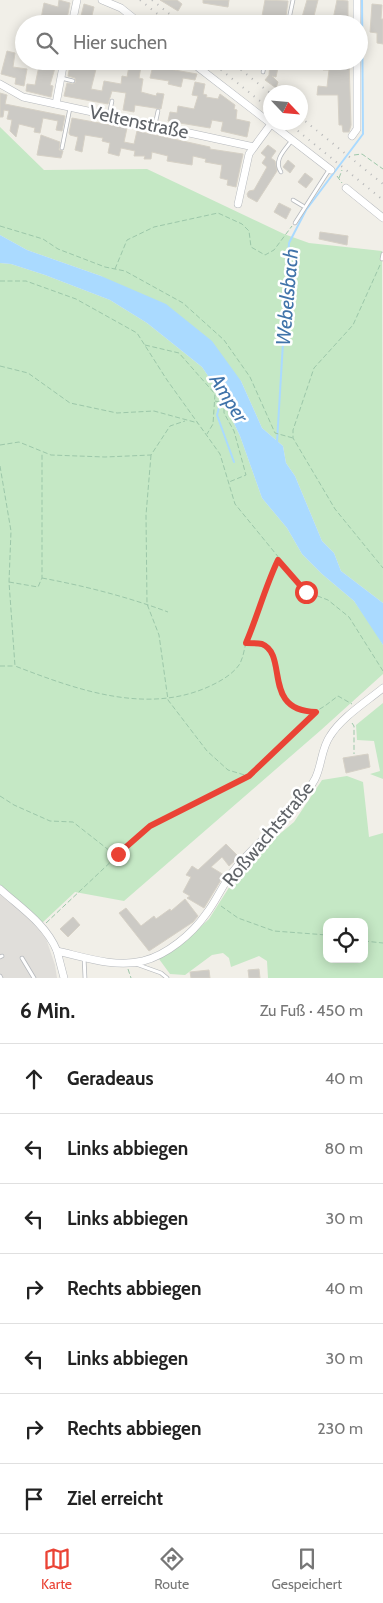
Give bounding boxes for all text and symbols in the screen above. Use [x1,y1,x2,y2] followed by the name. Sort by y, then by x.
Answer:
[15,15,368,70] search box
[33,29,61,57] icon: search
[73,31,167,54] text: Hier suchen
[263,85,308,130] north arrow
[87,100,191,144] street label: Veltenstraße
[271,247,303,347] water label: Webelsbach
[204,368,254,428] water label: Amper
[295,581,318,604] route start
[217,777,319,891] street label: Roßwachtstraße
[107,843,130,866] route end
[323,918,368,963] map controls
[323,918,368,963] button: locate
[20,998,75,1023] text: 6 Min.
[260,1001,363,1020] text: Zu Fuß · 450 m
[20,1065,48,1093] icon: ahead
[67,1067,153,1090] text: Geradeaus
[325,1069,363,1088] text: 40 m
[20,1135,48,1163] icon: left
[67,1137,188,1160] text: Links abbiegen
[325,1139,363,1158] text: 80 m
[20,1205,48,1233] icon: left
[67,1207,188,1230] text: Links abbiegen
[326,1209,363,1228] text: 30 m
[20,1275,48,1303] icon: right
[67,1277,201,1300] text: Rechts abbiegen
[325,1279,363,1298] text: 40 m
[20,1345,48,1373] icon: left
[67,1347,188,1370] text: Links abbiegen
[326,1349,363,1368] text: 30 m
[20,1415,48,1443] icon: right
[67,1417,201,1440] text: Rechts abbiegen
[317,1419,363,1438] text: 230 m
[20,1485,48,1513] icon: arrive
[67,1487,163,1510] text: Ziel erreicht
[41,1545,72,1593] tab: Karte
[154,1545,189,1593] tab: Route
[271,1545,342,1593] tab: Gespeichert

